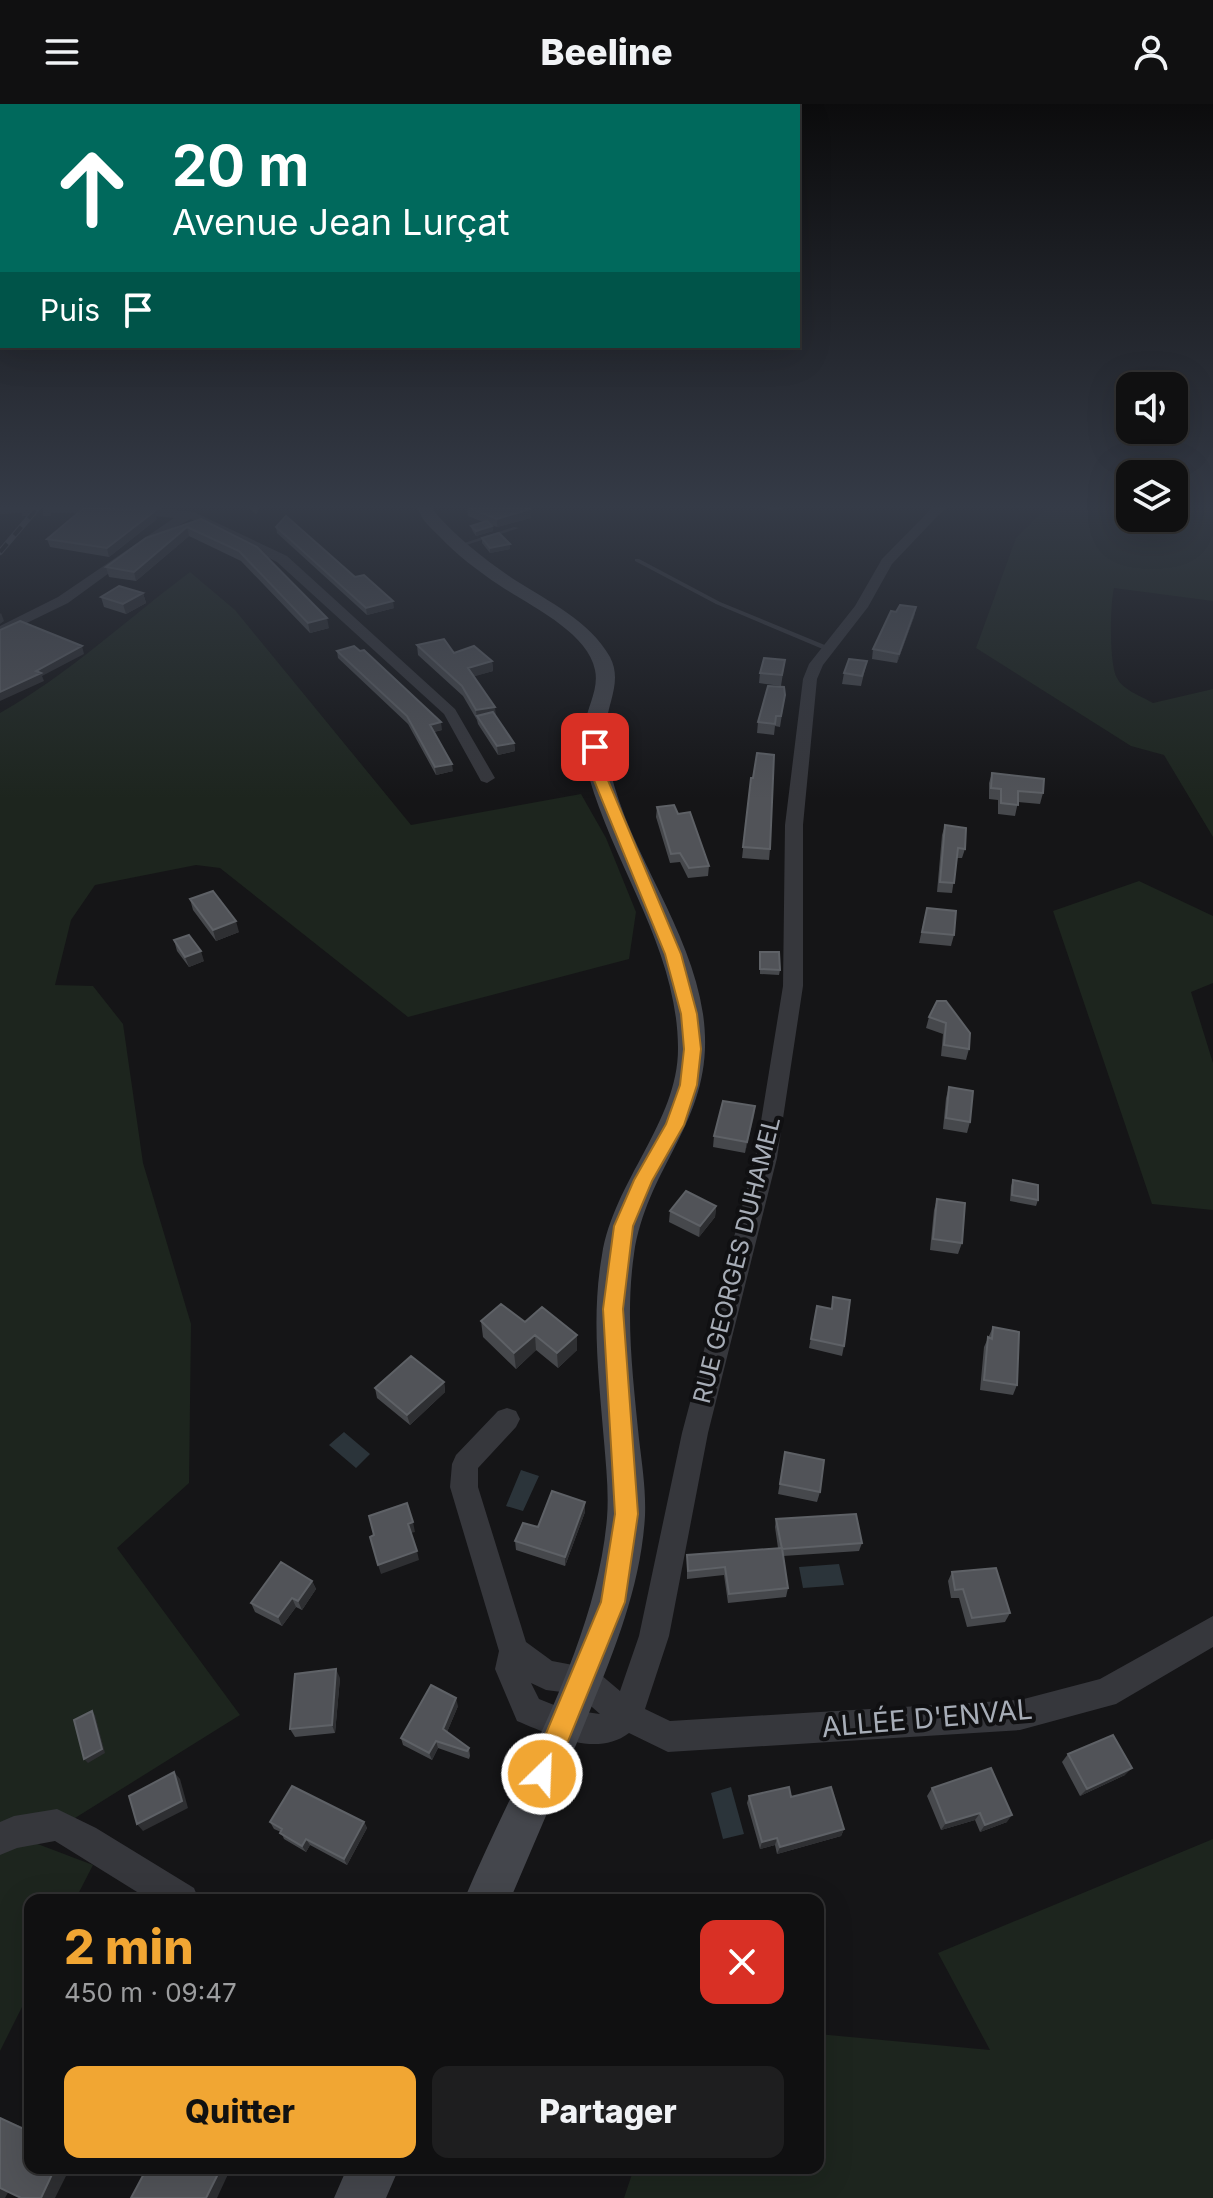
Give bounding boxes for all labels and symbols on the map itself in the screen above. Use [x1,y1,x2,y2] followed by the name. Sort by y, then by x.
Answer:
[561,713,629,781] pin
[687,1114,786,1406] street label: RUE GEORGES DUHAMEL
[820,1691,1034,1744] street label: ALLÉE D'ENVAL
[500,1732,584,1816] position arrow

